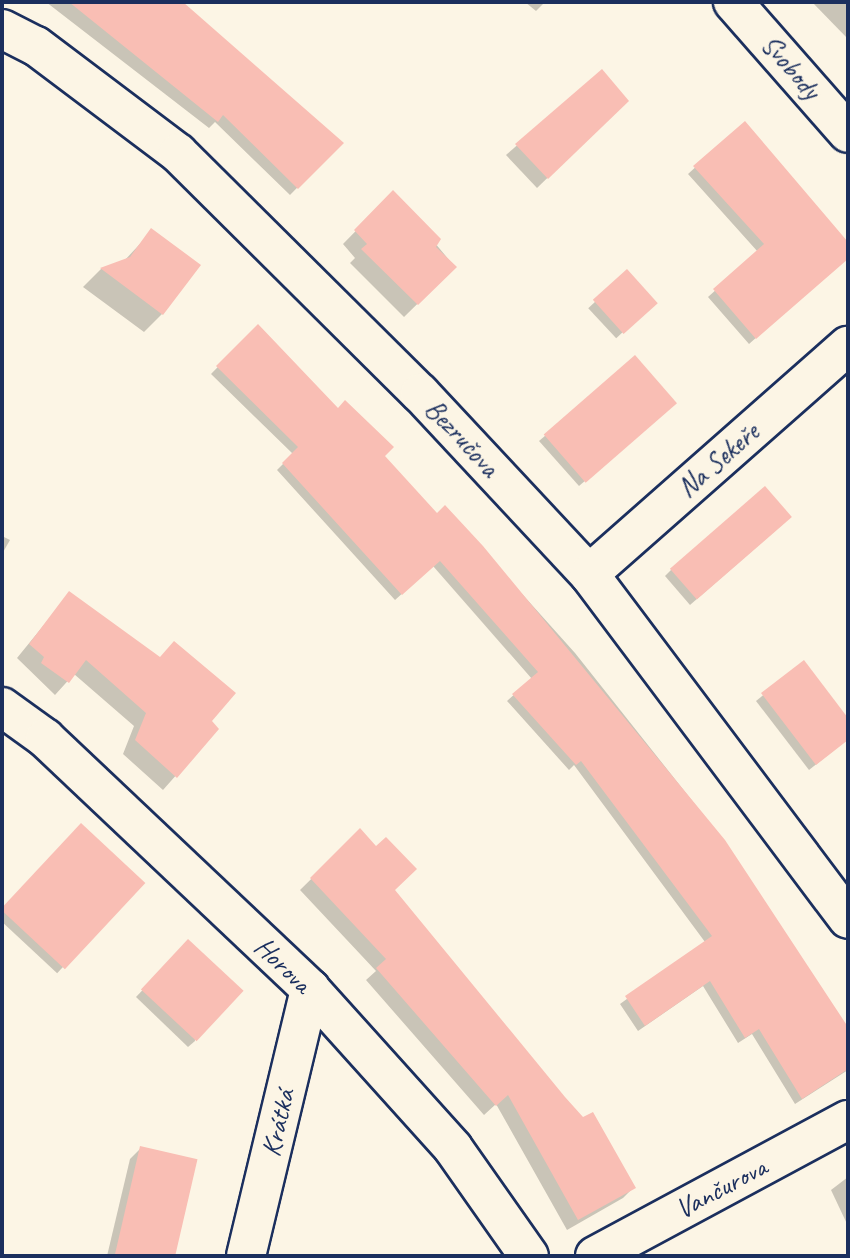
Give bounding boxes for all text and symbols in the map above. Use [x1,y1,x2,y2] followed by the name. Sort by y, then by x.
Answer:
[754,28,828,106] street label: Svobody
[418,392,506,484] street label: Bezručova
[671,416,765,504] street label: Na Sekeře
[247,930,319,1000] street label: Horova
[254,1086,302,1160] street label: Krátká
[670,1150,772,1226] street label: Vančurova

